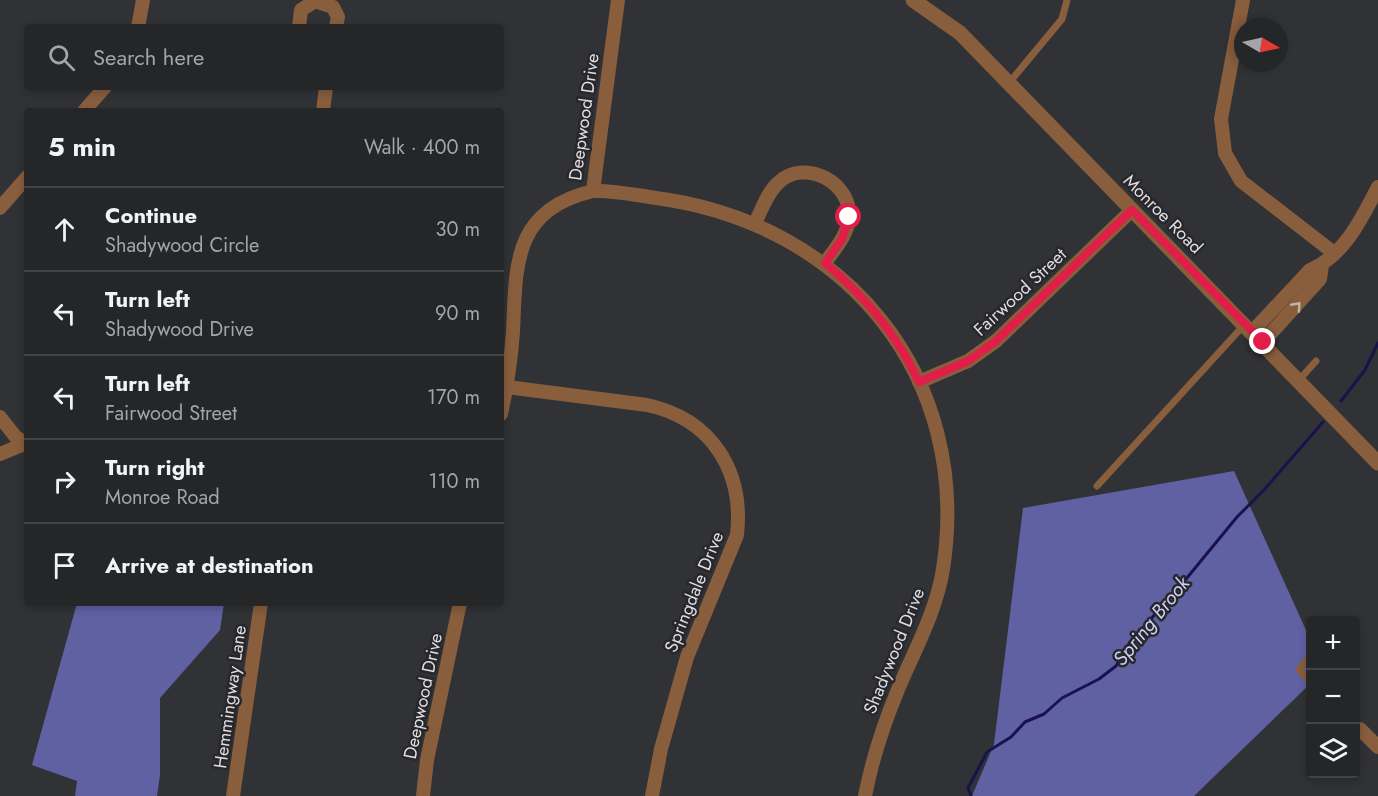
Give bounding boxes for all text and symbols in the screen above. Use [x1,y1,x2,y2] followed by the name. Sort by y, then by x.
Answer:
[1234,18,1288,72] north arrow
[24,24,504,90] search box
[45,41,78,74] icon: search
[93,41,204,73] text: Search here
[562,52,606,182] street label: Deepwood Drive
[48,128,116,166] text: 5 min
[364,133,480,162] text: Walk · 400 m
[1117,168,1209,260] street label: Monroe Road
[105,199,197,231] text: Continue
[835,203,861,229] route start
[48,213,81,246] icon: ahead
[435,215,480,244] text: 30 m
[105,231,259,260] text: Shadywood Circle
[968,242,1073,342] street label: Fairwood Street
[105,283,190,315] text: Turn left
[48,297,81,330] icon: left
[435,299,480,328] text: 90 m
[1290,302,1301,313] one-way arrow
[105,315,254,344] text: Shadywood Drive
[1249,328,1275,354] route end
[105,367,190,399] text: Turn left
[48,381,81,414] icon: left
[427,383,480,412] text: 170 m
[105,399,237,428] text: Fairwood Street
[105,451,205,483] text: Turn right
[48,465,81,498] icon: right
[428,467,480,496] text: 110 m
[105,483,220,512] text: Monroe Road
[658,528,730,656] street label: Springdale Drive
[48,549,81,582] icon: arrive
[105,549,314,581] text: Arrive at destination
[1106,569,1197,672] water label: Spring Brook
[857,584,931,718] street label: Shadywood Drive
[1306,616,1360,778] map controls
[1306,616,1360,670] button: +
[207,624,253,770] street label: Hemmingway Lane
[397,631,449,761] street label: Deepwood Drive
[1306,670,1360,724] button: −
[1306,724,1360,778] button: layers

